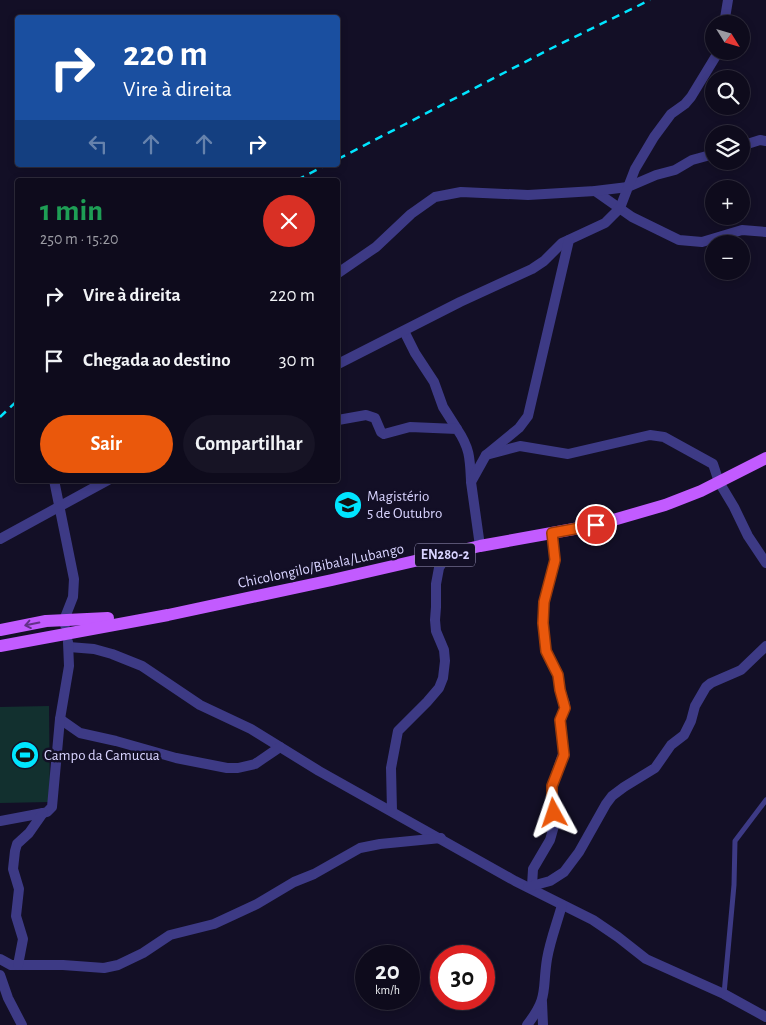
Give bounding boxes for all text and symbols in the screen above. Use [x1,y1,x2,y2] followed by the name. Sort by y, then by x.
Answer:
[705,15,750,60] north arrow
[705,15,750,280] map controls
[40,35,105,100] icon: right
[123,37,208,72] text: 220 m
[705,70,750,115] button: search
[123,78,232,100] text: Vire à direita
[705,125,750,170] button: layers
[84,130,112,158] icon: left
[137,130,165,158] icon: ahead
[190,130,218,158] icon: ahead
[243,130,271,158] icon: right
[705,180,750,225] button: +
[263,195,315,247] button: close
[40,196,103,226] text: 1 min
[40,231,118,247] text: 250 m · 15:20
[705,235,750,280] button: −
[40,282,68,310] icon: right
[83,286,181,305] text: Vire à direita
[269,286,315,305] text: 220 m
[40,347,68,375] icon: arrive
[83,351,231,370] text: Chegada ao destino
[279,351,315,370] text: 30 m
[40,415,173,473] button: Sair
[183,415,315,473] button: Compartilhar
[367,489,442,521] place label: Magistério 5 de Outubro
[333,490,363,520] school or university icon: Magistério 5 de Outubro
[575,504,617,546] pin
[582,511,610,539] icon: arrive
[237,541,405,591] street label: Chicolongilo/Bibala/Lubango
[415,544,475,566] road number: EN280-2
[24,619,40,629] one-way arrow
[10,740,40,770] sports icon: Campo da Camucua
[44,748,160,763] place label: Campo da Camucua
[527,786,579,838] position arrow
[430,945,495,1010] speed limit sign: 30
[375,959,400,984] text: 20
[375,984,400,996] text: km/h

